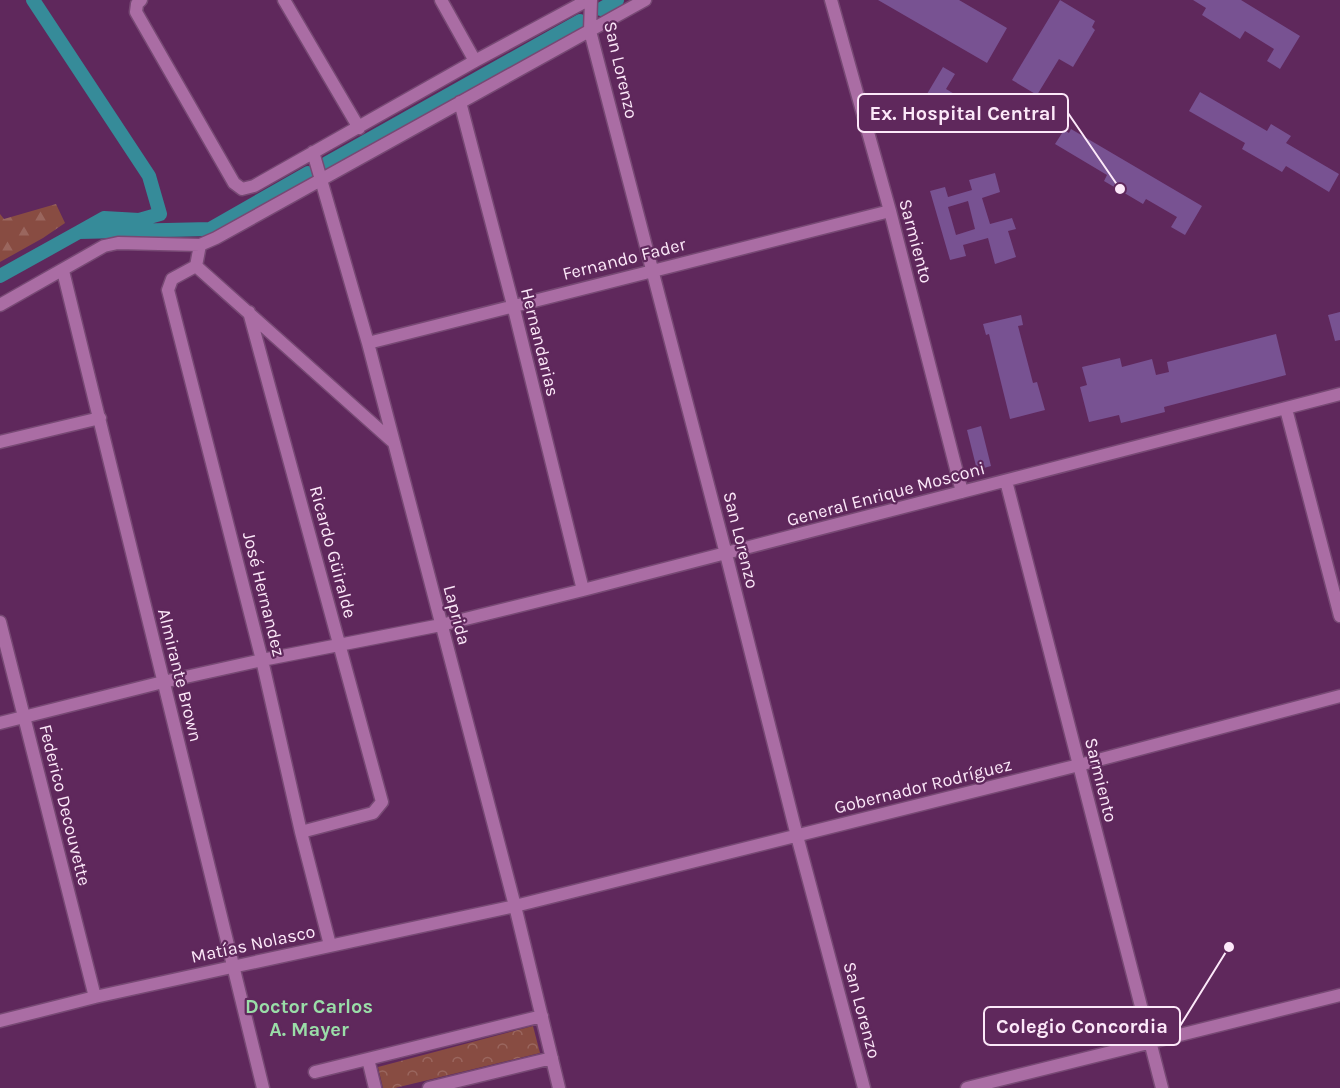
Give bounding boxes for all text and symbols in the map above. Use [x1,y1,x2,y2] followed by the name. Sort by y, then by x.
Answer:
[599,19,643,121] street label: San Lorenzo
[858,94,1068,132] callout: Ex. Hospital Central
[870,102,1056,125] text: Ex. Hospital Central
[894,197,938,285] street label: Sarmiento
[560,233,688,285] street label: Fernando Fader
[516,285,564,399] street label: Hernandarias
[784,457,988,531] street label: General Enrique Mosconi
[305,483,361,621] street label: Ricardo Güiralde
[718,489,764,591] street label: San Lorenzo
[238,529,290,659] street label: José Hernandez
[438,583,476,647] street label: Laprida
[153,606,207,744] street label: Almirante Brown
[34,722,96,888] street label: Federico Decouvette
[1080,736,1122,824] street label: Sarmiento
[832,753,1014,819] street label: Gobernador Rodríguez
[189,920,317,968] street label: Matías Nolasco
[839,959,885,1061] street label: San Lorenzo
[245,995,373,1041] district label: Doctor Carlos A. Mayer
[984,1007,1180,1045] callout: Colegio Concordia
[996,1015,1168,1038] text: Colegio Concordia

